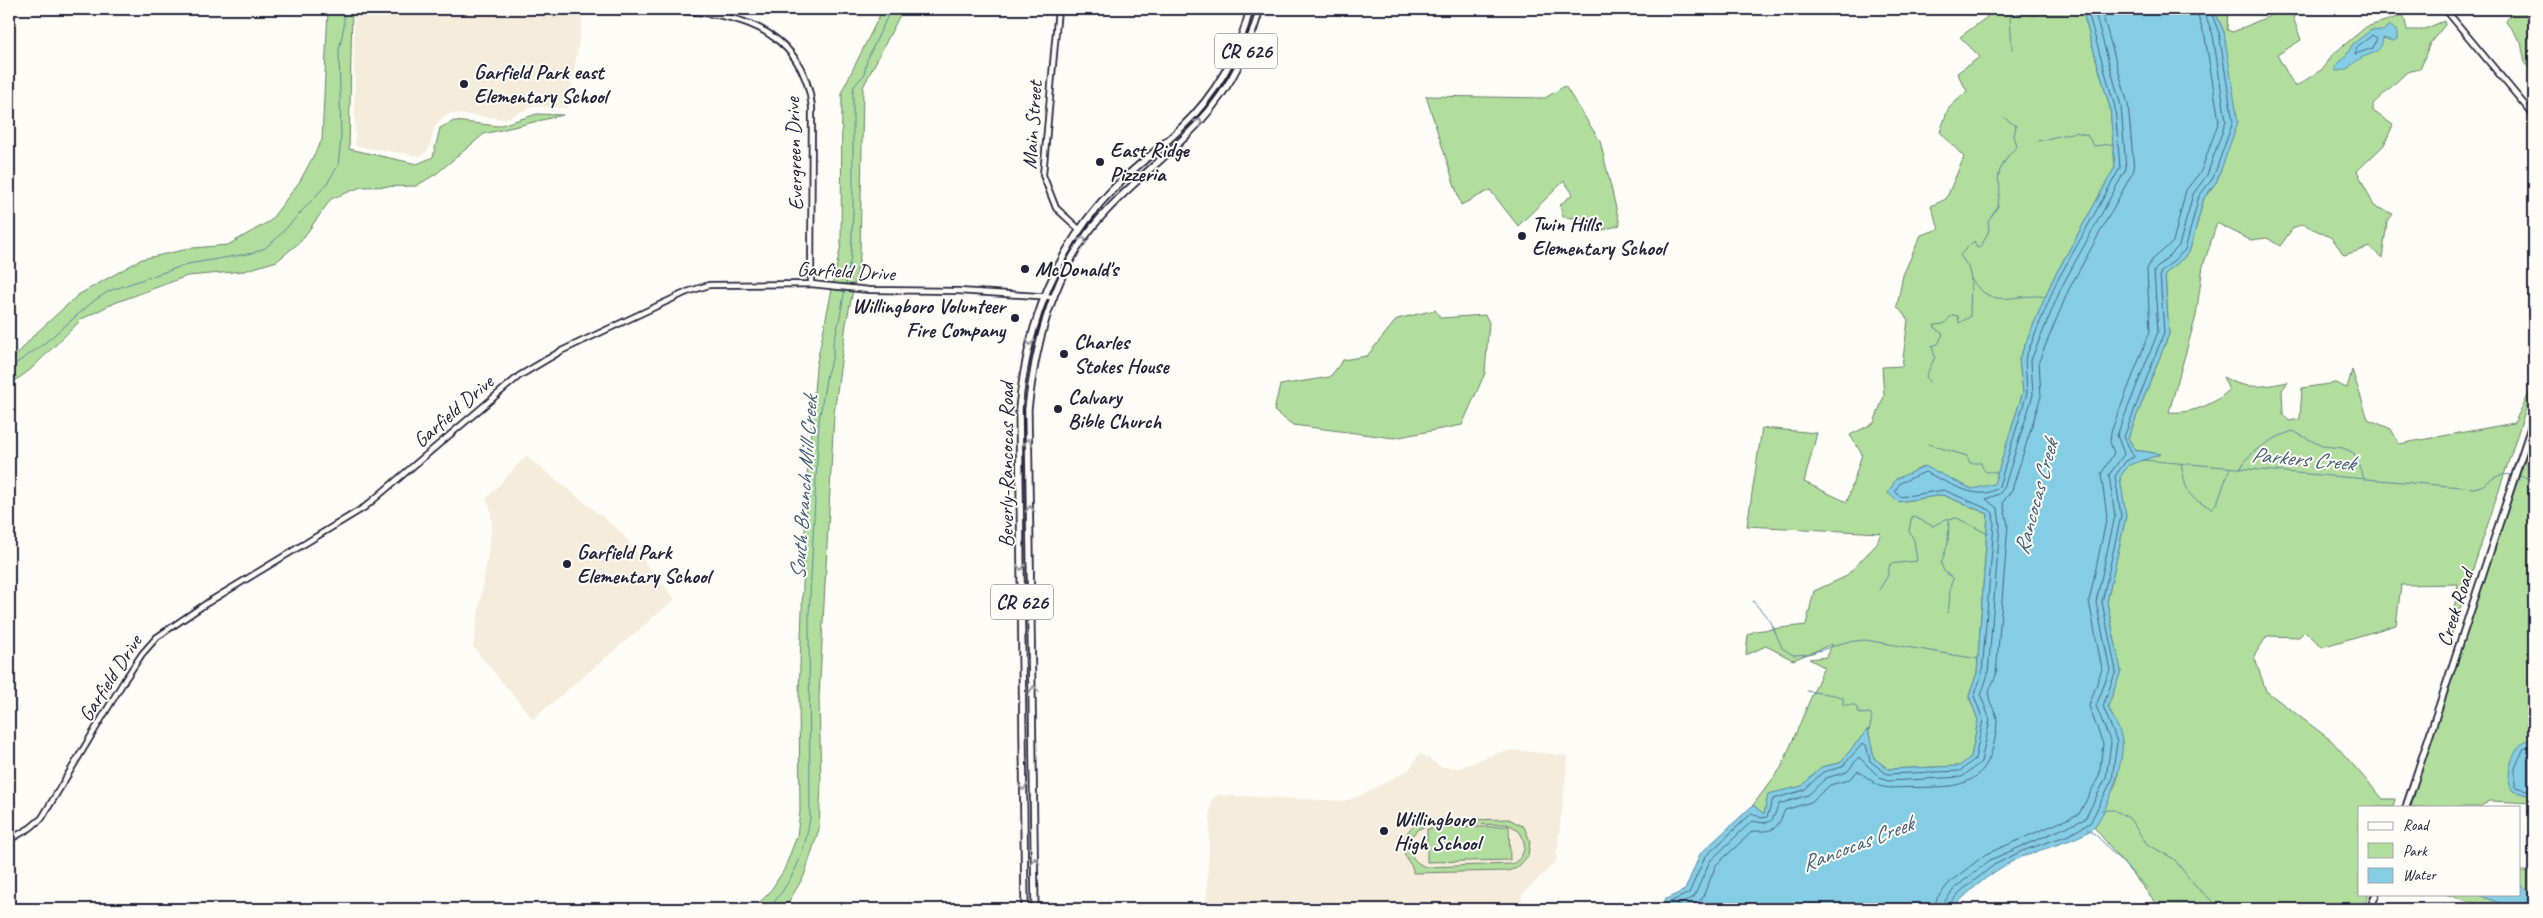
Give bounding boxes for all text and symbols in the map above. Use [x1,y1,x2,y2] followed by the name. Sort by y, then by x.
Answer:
[1215,34,1277,68] road number: CR 626
[474,59,612,109] place label: Garfield Park east Elementary School
[458,78,470,90] marker: Garfield Park east Elementary School
[1016,78,1048,170] street label: Main Street
[779,96,809,211] street label: Evergreen Drive
[1193,118,1202,127] one-way arrow
[1110,137,1191,187] place label: East Ridge Pizzeria
[1094,156,1106,168] marker: East Ridge Pizzeria
[1532,211,1670,261] place label: Twin Hills Elementary School
[1516,230,1528,242] marker: Twin Hills Elementary School
[1077,236,1086,246] one-way arrow
[796,255,898,287] street label: Garfield Drive
[1035,256,1121,282] place label: McDonald's
[1019,263,1031,275] marker: McDonald's
[852,293,1007,344] place label: Willingboro Volunteer Fire Company
[1009,312,1021,324] marker: Willingboro Volunteer Fire Company
[1074,329,1170,379] place label: Charles Stokes House
[1025,338,1035,347] one-way arrow
[1058,348,1070,360] marker: Charles Stokes House
[408,368,500,453] street label: Garfield Drive
[993,379,1019,547] street label: Beverly-Rancocas Road
[1068,384,1162,434] place label: Calvary Bible Church
[784,391,825,581] water label: South Branch Mill Creek
[1052,403,1064,415] marker: Calvary Bible Church
[2007,433,2066,558] water label: Rancocas Creek
[1023,438,1034,446] one-way arrow
[2250,441,2360,478] water label: Parkers Creek
[1024,505,1035,513] one-way arrow
[577,539,715,589] place label: Garfield Park Elementary School
[561,558,573,570] marker: Garfield Park Elementary School
[1016,563,1027,571] one-way arrow
[2430,564,2480,650] street label: Creek Road
[991,584,1053,620] road number: CR 626
[72,628,149,726] street label: Garfield Drive
[1028,685,1039,693] one-way arrow
[1018,783,1029,791] one-way arrow
[1394,806,1484,856] place label: Willingboro High School
[2358,806,2520,896] legend
[1798,808,1921,878] water label: Rancocas Creek
[2403,816,2430,835] text: Road
[1378,825,1390,837] marker: Willingboro High School
[2403,842,2428,861] text: Park
[1030,856,1040,864] one-way arrow
[2403,866,2437,885] text: Water

